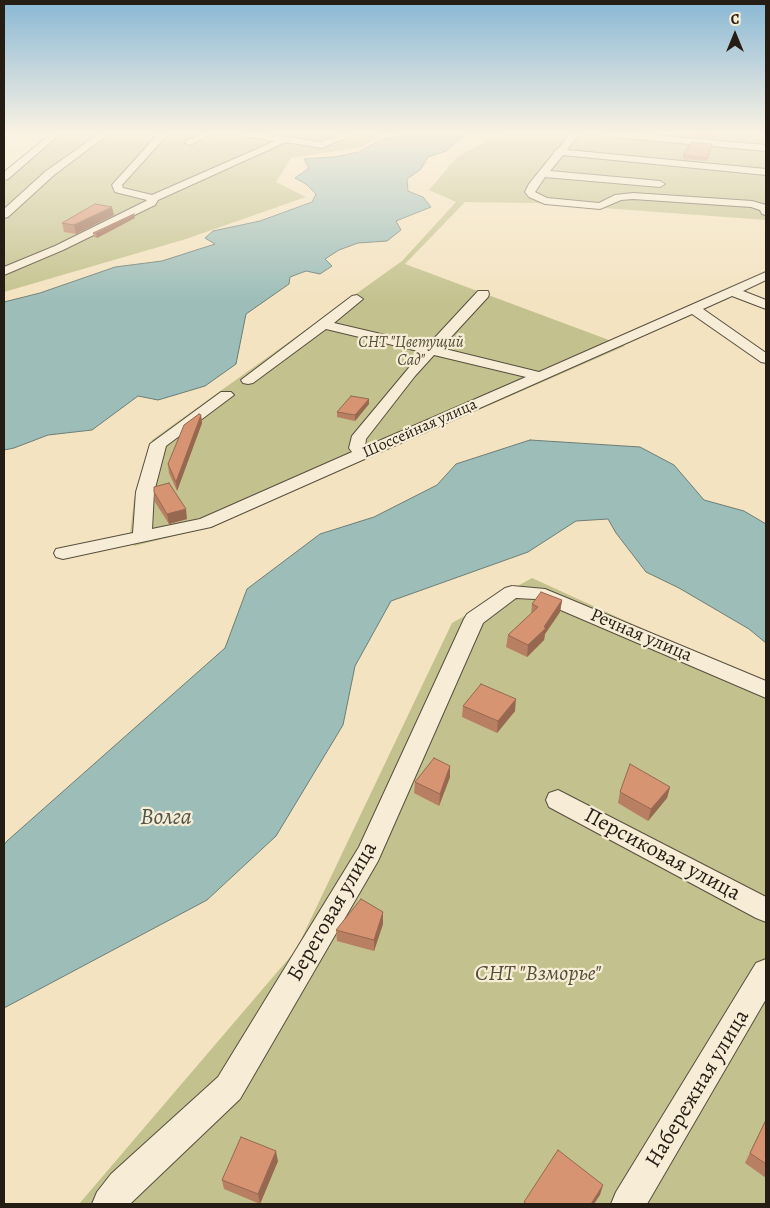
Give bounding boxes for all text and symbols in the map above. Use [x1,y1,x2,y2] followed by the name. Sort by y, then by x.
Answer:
[710,10,760,60] north arrow
[731,10,739,29] text: С
[358,333,464,371] park label: СНТ "Цветущий Сад"
[360,395,480,463] street label: Шоссейная улица
[587,604,695,668] street label: Речная улица
[579,803,745,907] street label: Персиковая улица
[140,804,192,832] water label: Волга
[282,838,384,986] street label: Береговая улица
[475,962,601,988] park label: СНТ "Взморье"
[640,1005,756,1173] street label: Набережная улица

